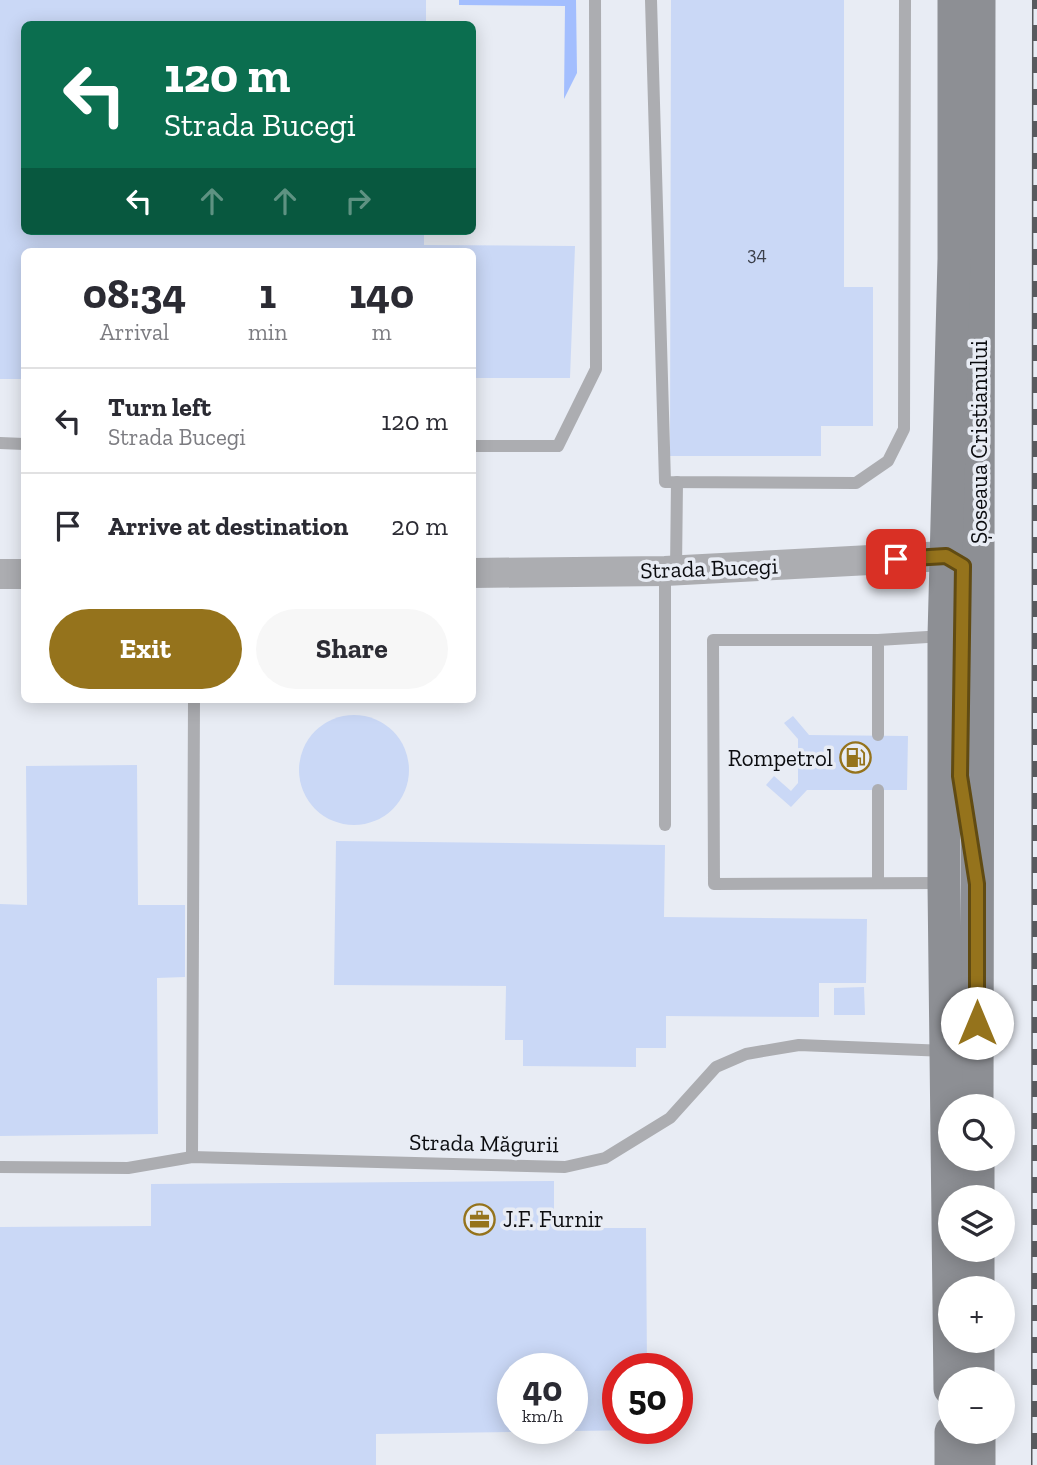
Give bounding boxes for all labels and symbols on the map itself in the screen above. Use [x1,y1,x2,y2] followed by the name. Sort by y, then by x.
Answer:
[747,242,767,265] house number: 34
[965,340,993,544] street label: Șoseaua Cristianului
[866,529,926,589] pin
[640,552,778,584] street label: Strada Bucegi
[839,741,873,775] fuel station icon: Rompetrol
[728,744,833,772] place label: Rompetrol
[940,986,1014,1060] position arrow
[409,1128,559,1158] street label: Strada Măgurii
[463,1202,497,1236] office icon: J.F. Furnir
[503,1205,604,1233] place label: J.F. Furnir
[602,1353,693,1444] speed limit sign: 50

